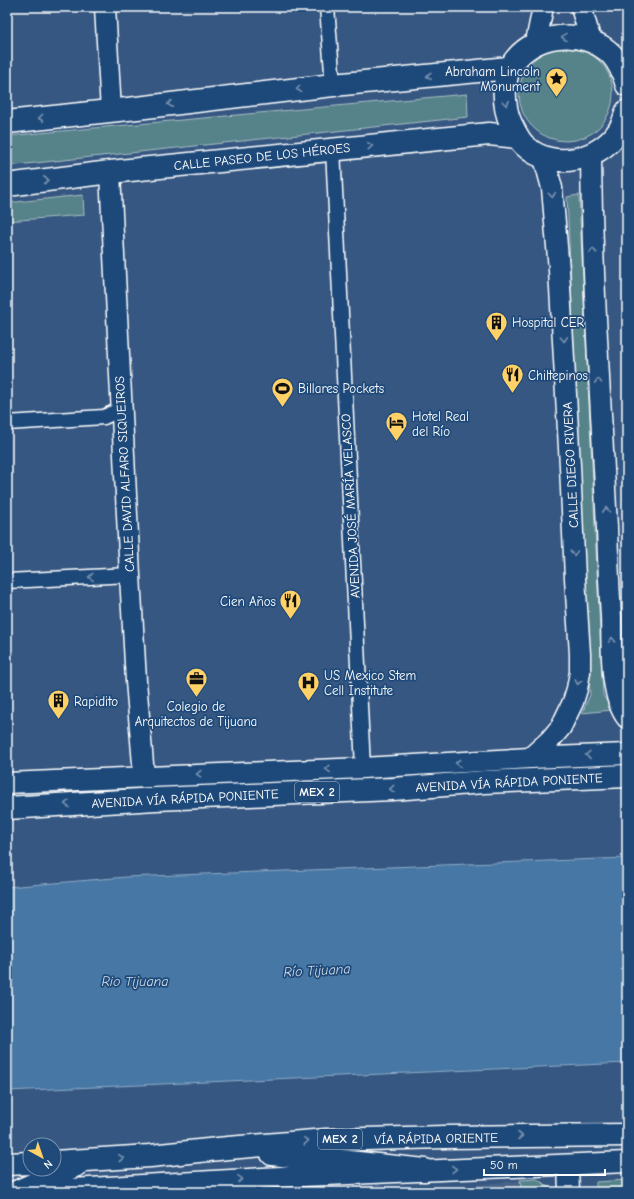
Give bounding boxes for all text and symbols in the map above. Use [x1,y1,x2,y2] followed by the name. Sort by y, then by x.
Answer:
[561,32,567,41] one-way arrow
[445,64,541,94] place label: Abraham Lincoln Monument
[543,65,569,98] place icon: Abraham Lincoln Monument
[426,72,432,81] one-way arrow
[296,84,303,93] one-way arrow
[167,99,173,108] one-way arrow
[501,100,510,106] one-way arrow
[38,113,44,122] one-way arrow
[173,139,351,173] street label: CALLE PASEO DE LOS HÉROES
[367,141,373,150] one-way arrow
[43,176,49,185] one-way arrow
[548,192,557,199] one-way arrow
[588,248,597,254] one-way arrow
[483,309,509,342] building icon: Hospital CER
[512,315,585,330] place label: Hospital CER
[559,336,568,342] one-way arrow
[499,362,525,395] restaurant icon: Chiltepinos
[528,368,588,383] place label: Chiltepinos
[269,375,295,408] sports icon: Billares Pockets
[112,376,137,572] street label: CALLE DAVID ALFARO SIQUEIROS
[594,378,603,384] one-way arrow
[298,381,384,396] place label: Billares Pockets
[560,401,581,528] street label: CALLE DIEGO RIVERA
[412,409,469,439] place label: Hotel Real del Río
[384,410,410,443] hotel icon: Hotel Real del Río
[337,413,363,599] street label: AVENIDA JOSÉ MARÍA VELASCO
[601,507,610,513] one-way arrow
[569,550,578,556] one-way arrow
[88,572,94,581] one-way arrow
[278,588,304,621] restaurant icon: Cien Años
[220,594,276,609] place label: Cien Años
[607,637,616,643] one-way arrow
[183,665,209,698] office icon: Colegio de Arquitectos de Tijuana
[324,668,416,698] place label: US Mexico Stem Cell Institute
[295,669,321,702] hospital icon: US Mexico Stem Cell Institute
[574,679,583,686] one-way arrow
[46,688,72,721] building icon: Rapidito
[74,694,118,709] place label: Rapidito
[135,699,257,729] place label: Colegio de Arquitectos de Tijuana
[585,751,591,760] one-way arrow
[455,758,461,767] one-way arrow
[325,765,331,774] one-way arrow
[415,769,603,795] street label: AVENIDA VÍA RÁPIDA PONIENTE
[196,770,202,779] one-way arrow
[295,782,339,802] road number: MEX 2
[389,784,395,793] one-way arrow
[91,785,279,811] street label: AVENIDA VÍA RÁPIDA PONIENTE
[64,800,70,809] one-way arrow
[283,960,351,981] water label: Río Tijuana
[101,973,169,990] water label: Rio Tijuana
[318,1129,362,1149] road number: MEX 2
[374,1129,498,1147] street label: VÍA RÁPIDA ORIENTE
[517,1132,523,1140] one-way arrow
[22,1137,62,1177] north arrow
[303,1137,309,1146] one-way arrow
[484,1151,605,1177] scale bar
[118,1153,124,1162] one-way arrow
[41,1157,55,1172] text: N
[490,1158,518,1172] text: 50 m
[451,1165,457,1173] one-way arrow
[237,1175,243,1183] one-way arrow

